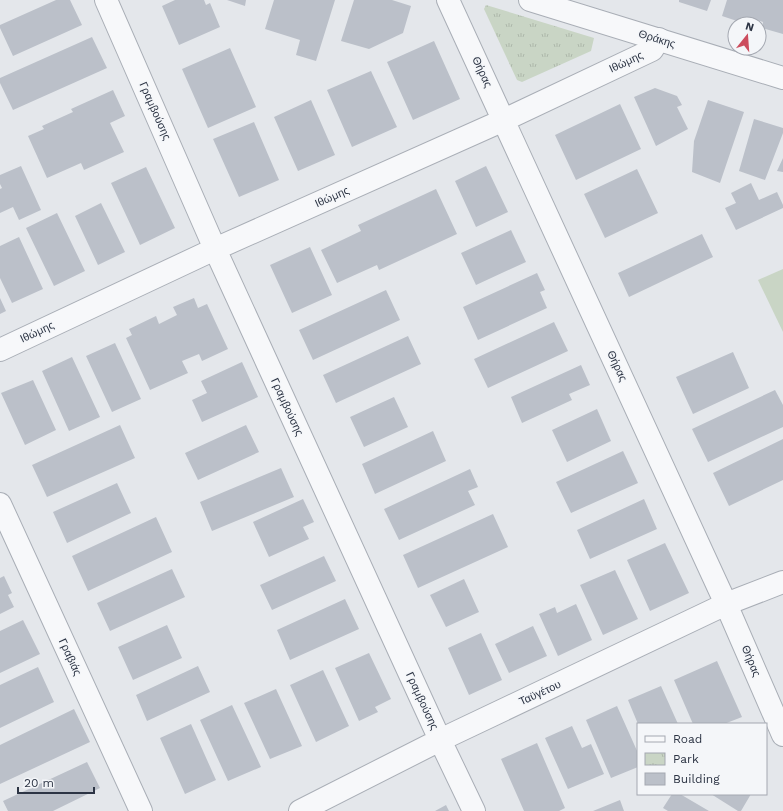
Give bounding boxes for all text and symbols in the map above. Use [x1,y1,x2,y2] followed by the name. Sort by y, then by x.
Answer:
[727,16,767,56] north arrow
[744,20,756,34] text: N
[637,27,677,51] street label: Θράκης
[607,48,645,76] street label: Ιθώμης
[469,54,495,90] street label: Θήρας
[136,80,174,142] street label: Γραμβούσης
[313,184,351,210] street label: Ιθώμης
[18,318,56,346] street label: Ιθώμης
[604,348,630,384] street label: Θήρας
[268,376,306,438] street label: Γραμβούσης
[56,637,84,677] street label: Γραβιάς
[739,643,763,679] street label: Θήρας
[403,670,441,732] street label: Γραμβούσης
[517,678,563,708] street label: Ταϋγέτου
[637,723,767,795] legend
[673,732,702,746] text: Road
[673,752,699,766] text: Park
[18,769,94,795] scale bar
[673,772,720,786] text: Building
[24,776,54,790] text: 20 m

